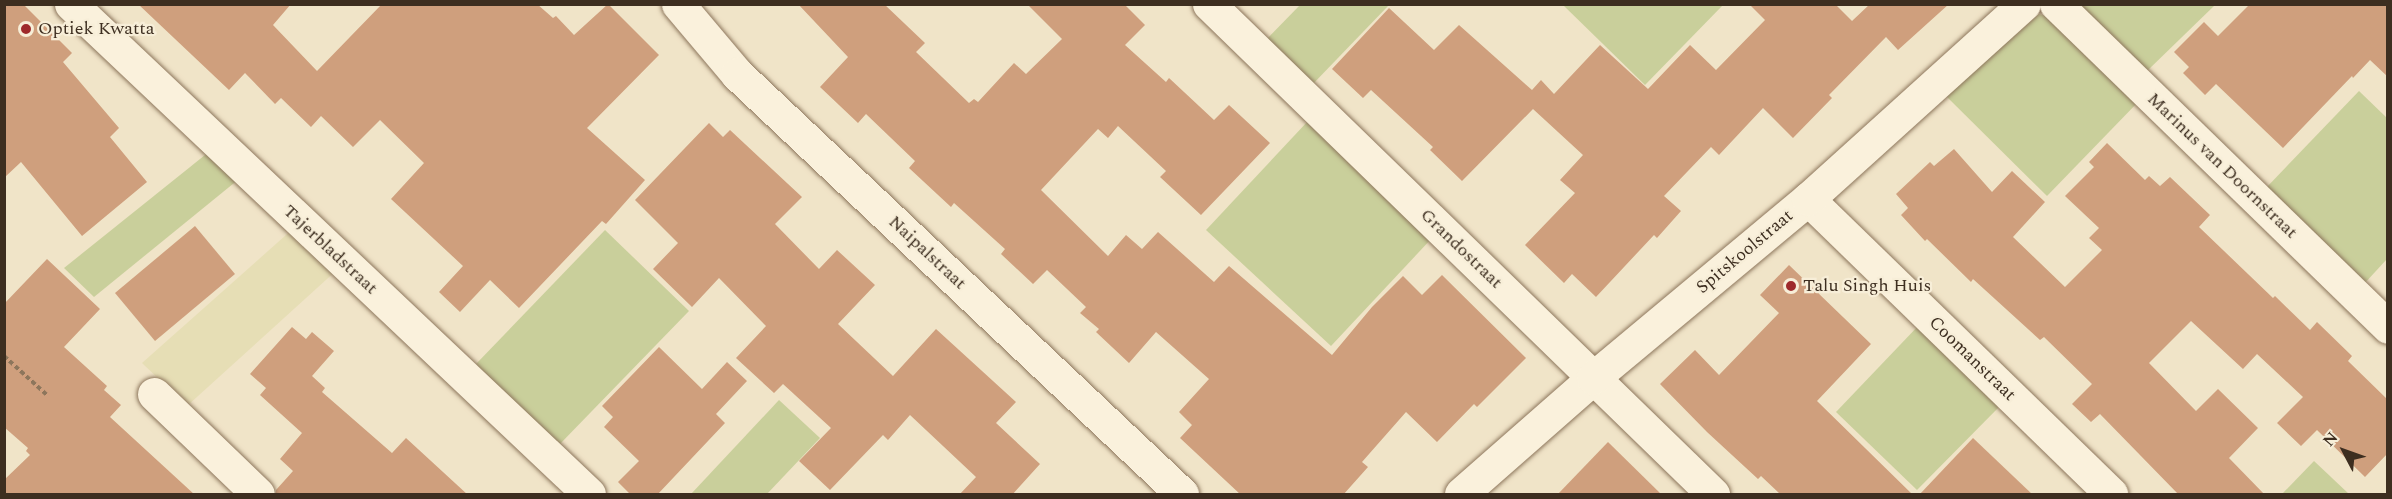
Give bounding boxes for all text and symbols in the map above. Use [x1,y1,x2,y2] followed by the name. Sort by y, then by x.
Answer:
[38,18,154,40] place label: Optiek Kwatta
[19,22,33,36] marker: Optiek Kwatta
[2142,89,2302,243] street label: Marinus van Doornstraat
[278,201,382,299] street label: Tajerbladstraat
[1415,205,1507,293] street label: Grandostraat
[1692,205,1798,299] street label: Spitskoolstraat
[884,212,970,294] street label: Naipalstraat
[1803,275,1931,297] place label: Talu Singh Huis
[1784,279,1798,293] marker: Talu Singh Huis
[1924,312,2020,406] street label: Coomanstraat
[2314,421,2374,481] north arrow
[2317,426,2344,452] text: N

